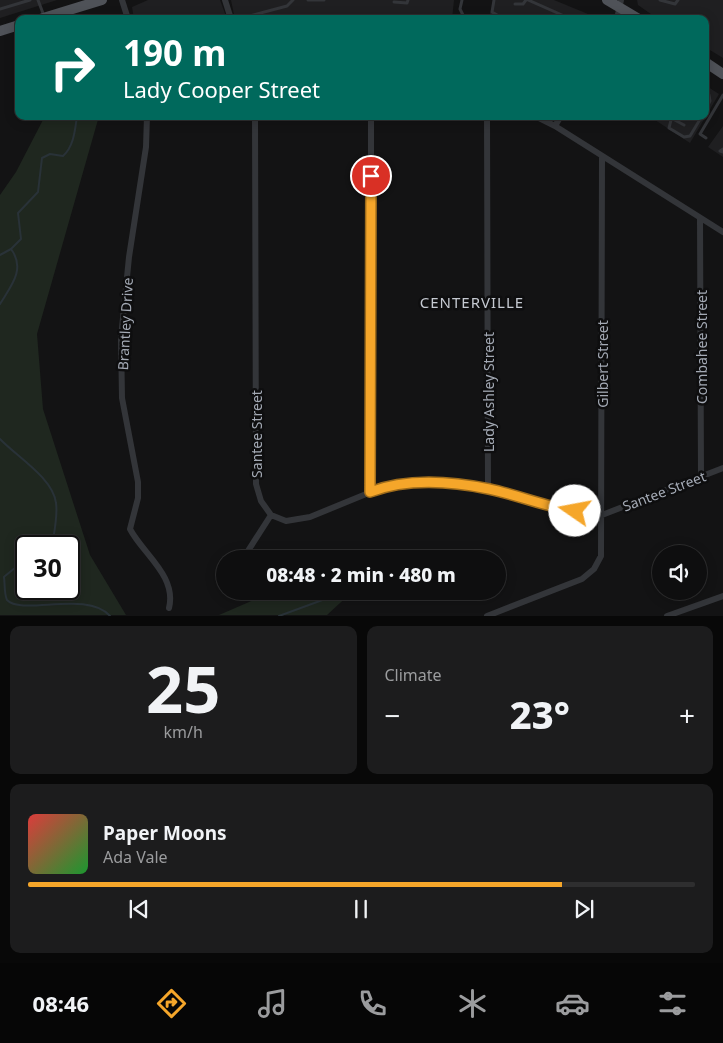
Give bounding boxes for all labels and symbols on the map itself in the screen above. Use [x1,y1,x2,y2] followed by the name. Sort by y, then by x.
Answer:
[350,155,392,197] pin
[113,277,137,371] street label: Brantley Drive
[692,290,711,404] street label: Combahee Street
[420,292,524,312] district label: CENTERVILLE
[593,320,612,408] street label: Gilbert Street
[479,332,498,452] street label: Lady Ashley Street
[247,390,266,478] street label: Santee Street
[620,466,708,516] street label: Santee Street
[548,484,600,536] position arrow
[15,535,80,600] speed limit sign: 30

